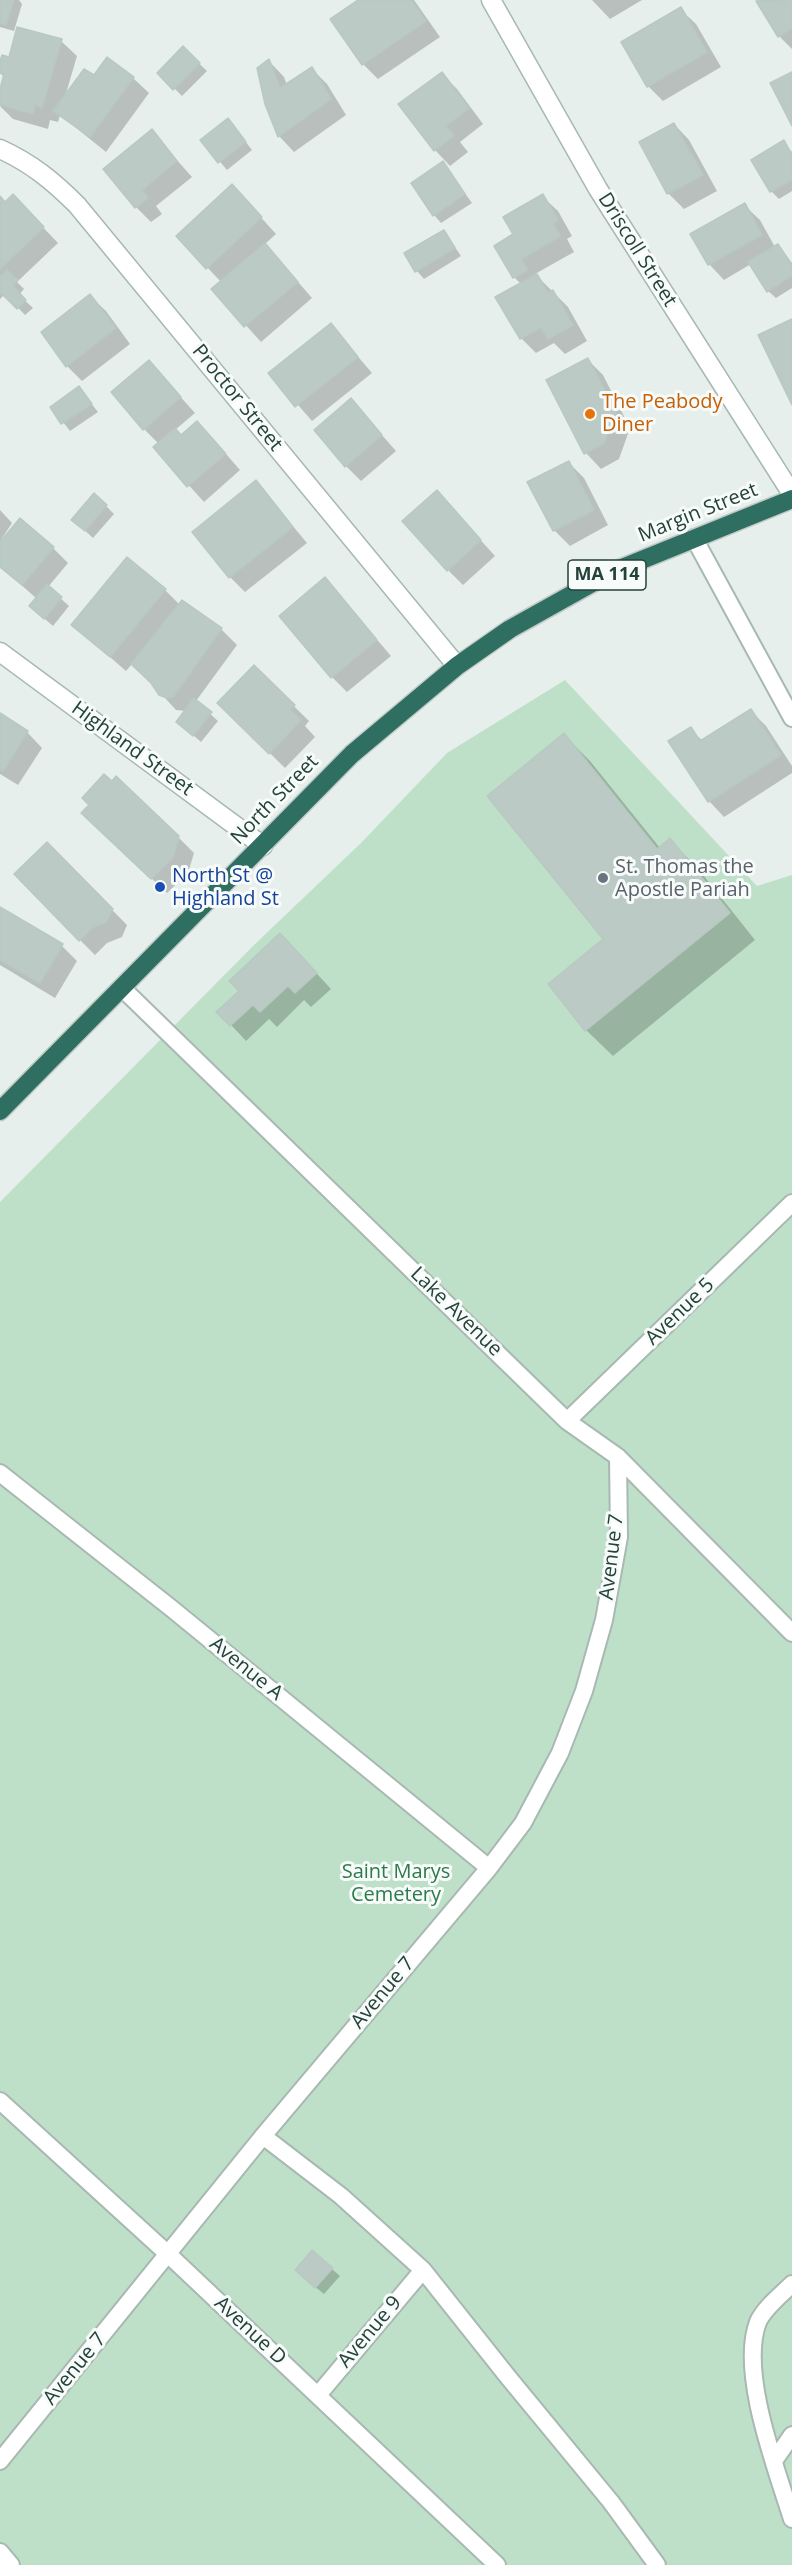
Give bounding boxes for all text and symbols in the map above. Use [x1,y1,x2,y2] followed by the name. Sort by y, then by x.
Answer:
[592,189,682,311] street label: Driscoll Street
[187,340,287,456] street label: Proctor Street
[602,390,723,437] place label: The Peabody Diner
[583,407,597,421] marker: The Peabody Diner
[635,478,761,548] street label: Margin Street
[568,560,646,590] road number: MA 114
[66,697,198,801] street label: Highland Street
[226,750,324,850] street label: North Street
[615,855,754,902] place label: St. Thomas the Apostle Pariah
[172,864,279,911] place label: North St @ Highland St
[596,871,610,885] marker: St. Thomas the Apostle Pariah
[153,880,167,894] marker: North St @ Highland St
[405,1262,507,1362] street label: Lake Avenue
[641,1273,719,1351] street label: Avenue 5
[595,1513,629,1601] street label: Avenue 7
[204,1632,288,1706] street label: Avenue A
[342,1860,450,1907] park label: Saint Marys Cemetery
[346,1952,420,2034] street label: Avenue 7
[333,2291,407,2373] street label: Avenue 9
[209,2292,291,2370] street label: Avenue D
[39,2328,111,2410] street label: Avenue 7

